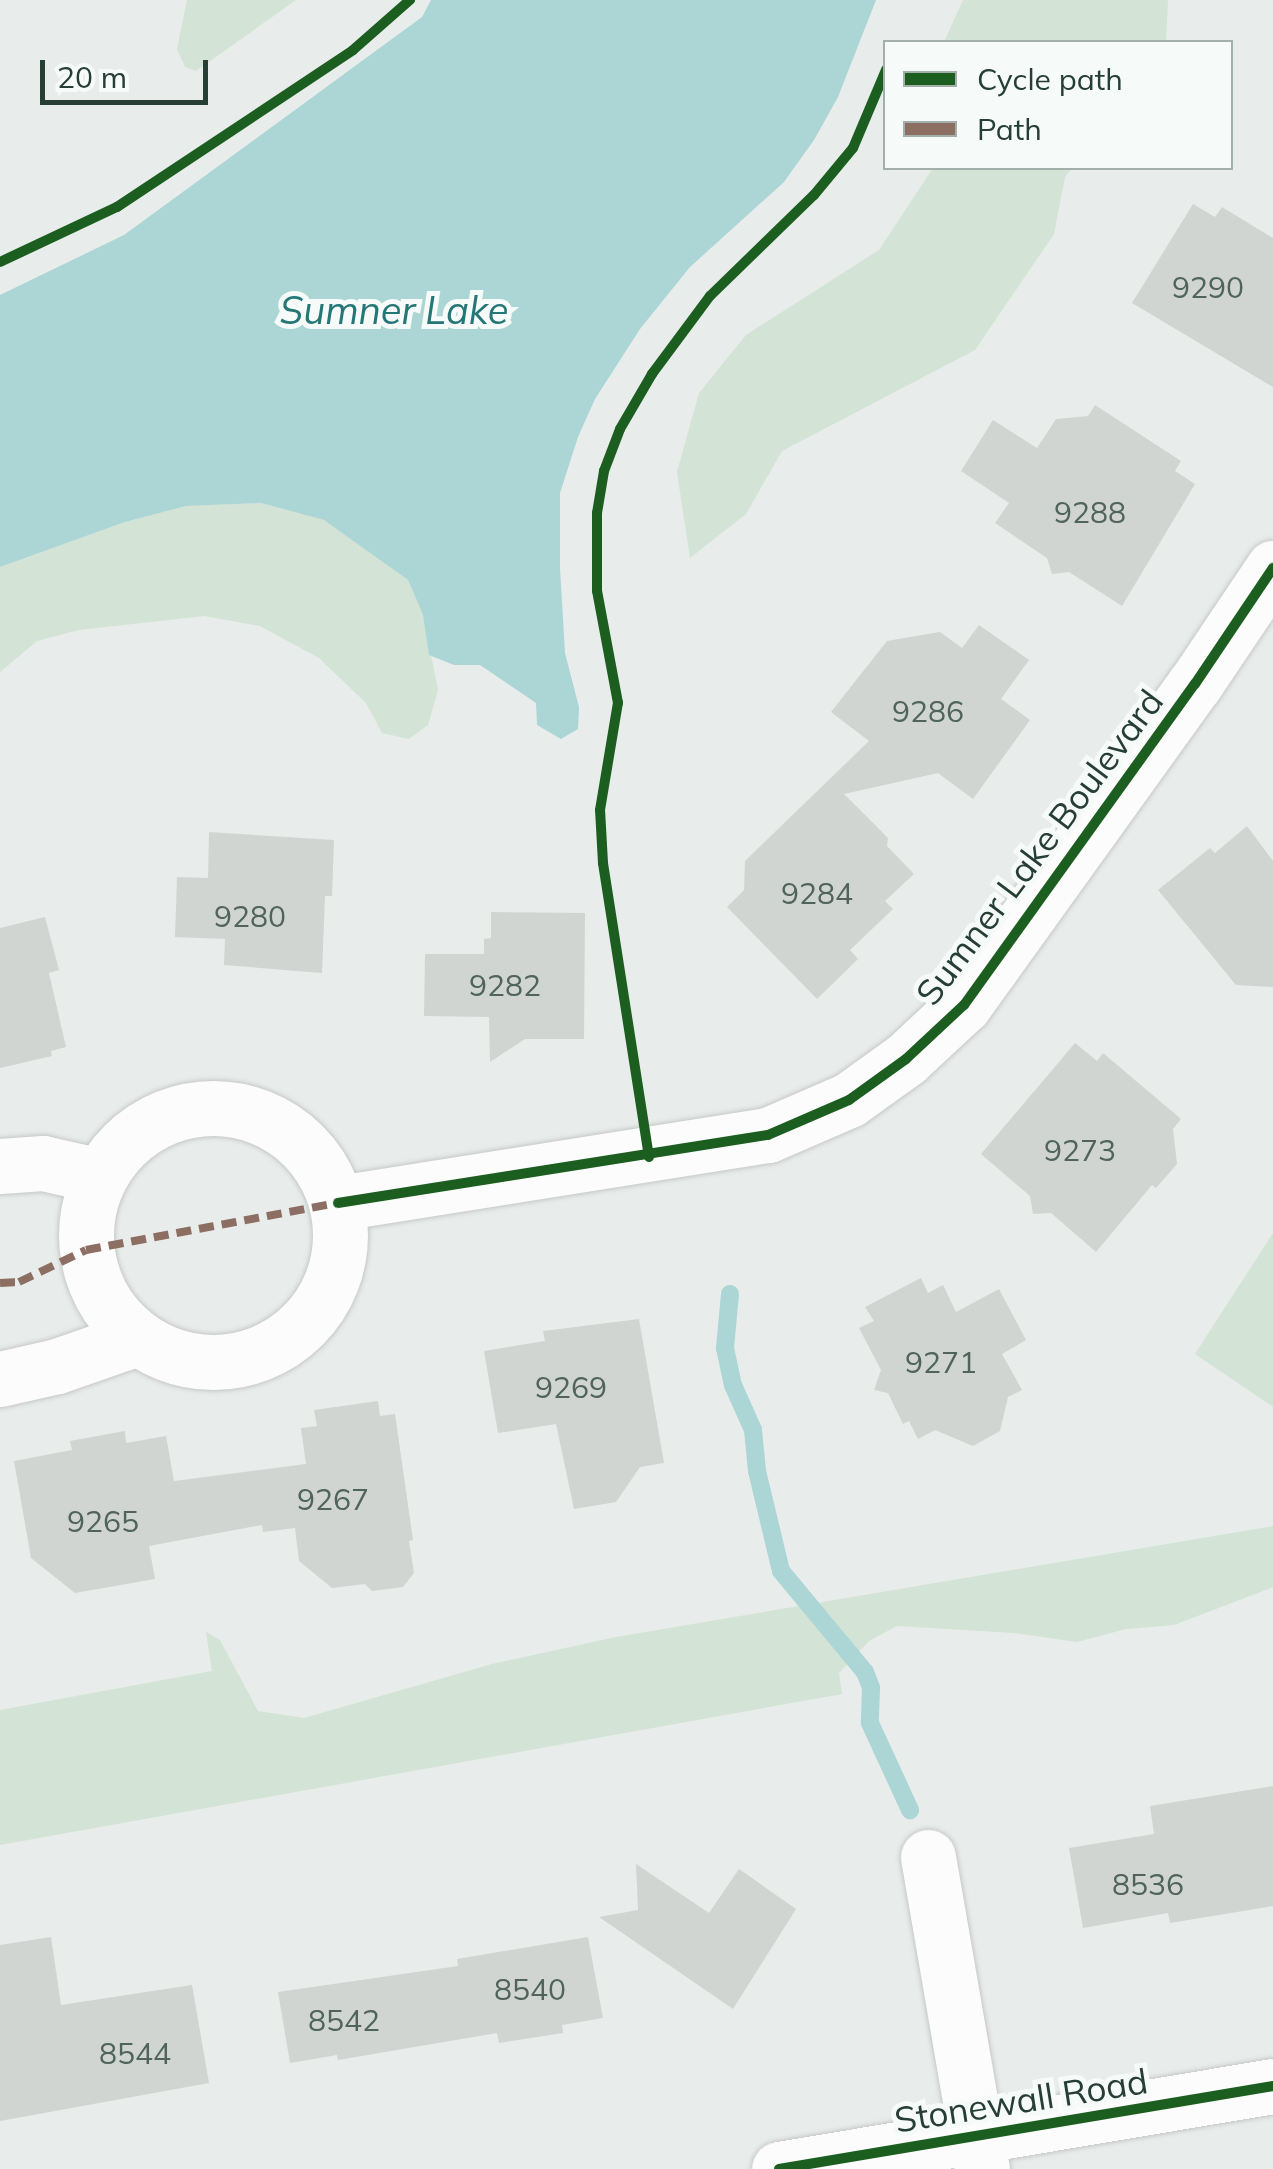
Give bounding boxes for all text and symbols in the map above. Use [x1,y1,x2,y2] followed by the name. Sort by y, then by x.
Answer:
[45,40,212,102] scale bar
[883,40,1233,170] legend
[57,58,127,96] text: 20 m
[977,60,1123,98] text: Cycle path
[977,110,1042,148] text: Path
[1172,269,1244,305] house number: 9290
[280,288,508,334] water label: Sumner Lake
[1054,494,1126,530] house number: 9288
[907,681,1171,1013] street label: Sumner Lake Boulevard
[892,693,964,729] house number: 9286
[781,875,853,911] house number: 9284
[214,898,286,934] house number: 9280
[469,967,541,1003] house number: 9282
[1044,1132,1116,1168] house number: 9273
[905,1344,977,1380] house number: 9271
[535,1369,607,1405] house number: 9269
[297,1481,369,1517] house number: 9267
[67,1503,139,1539] house number: 9265
[1112,1866,1184,1902] house number: 8536
[494,1971,566,2007] house number: 8540
[308,2002,380,2038] house number: 8542
[99,2035,171,2071] house number: 8544
[891,2059,1151,2141] street label: Stonewall Road

